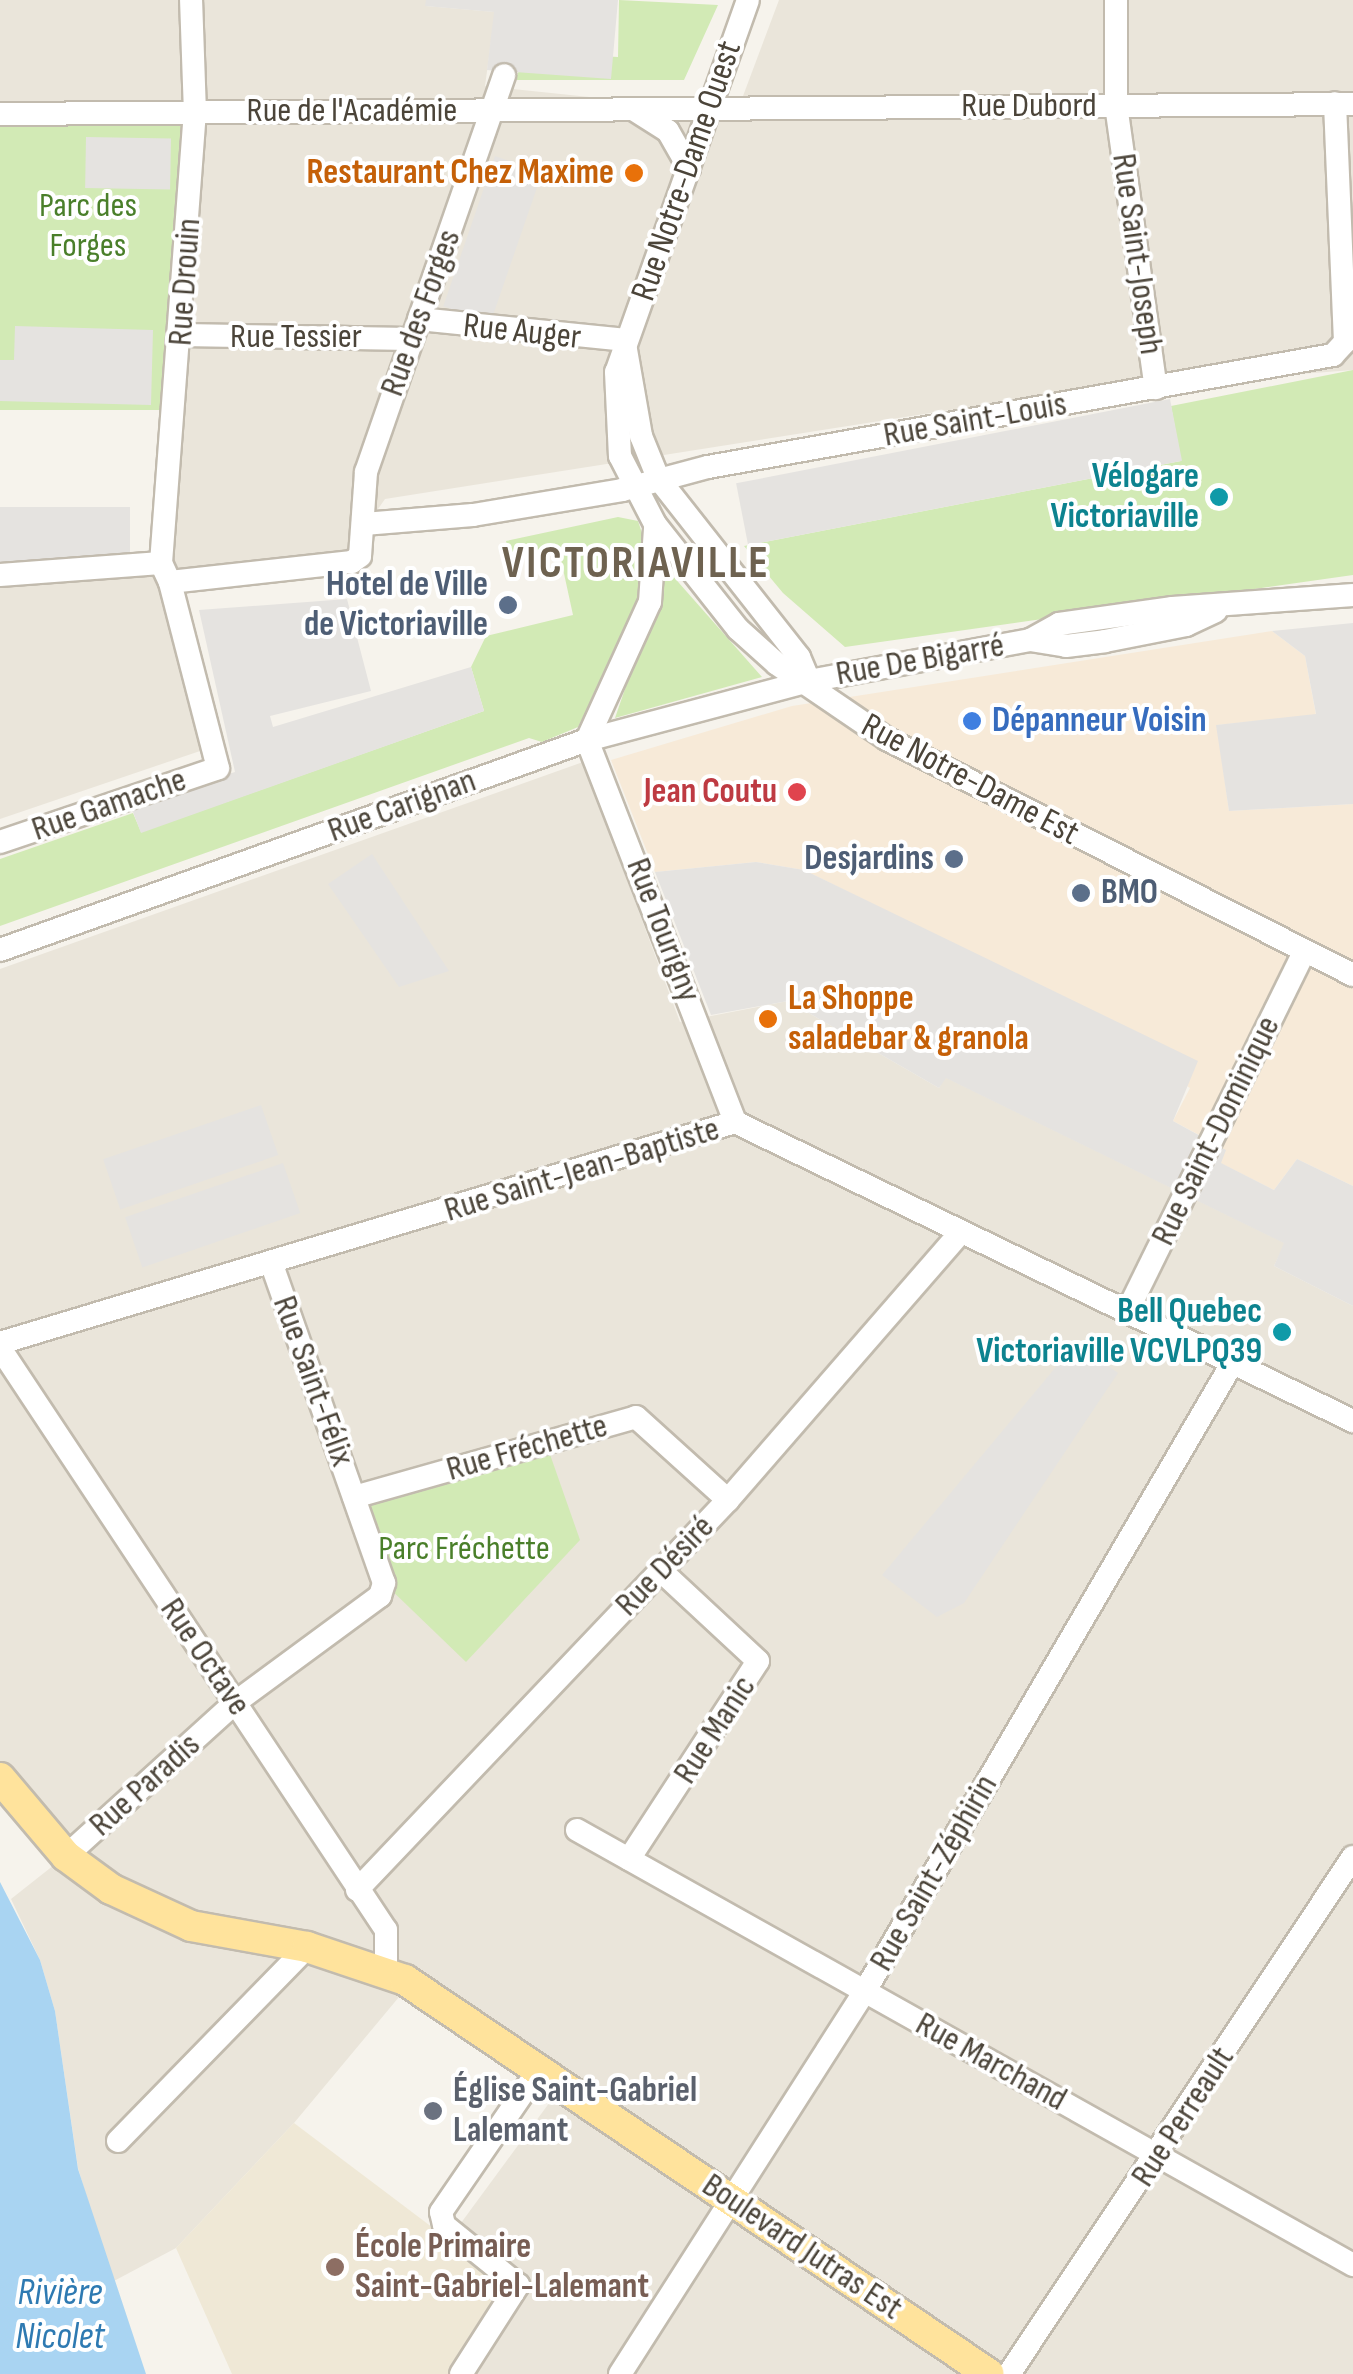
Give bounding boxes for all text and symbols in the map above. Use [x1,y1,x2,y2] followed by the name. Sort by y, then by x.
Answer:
[623,36,751,306] street label: Rue Notre-Dame Ouest
[961,85,1097,127] street label: Rue Dubord
[247,90,457,132] street label: Rue de l'Académie
[1102,151,1172,357] street label: Rue Saint-Joseph
[307,152,614,194] place label: Restaurant Chez Maxime
[623,162,645,184] marker: Restaurant Chez Maxime
[39,185,137,267] park label: Parc des Forges
[160,217,210,347] street label: Rue Drouin
[371,224,471,402] street label: Rue des Forges
[461,305,583,359] street label: Rue Auger
[230,316,362,358] street label: Rue Tessier
[880,383,1070,457] street label: Rue Saint-Louis
[1051,456,1199,538] place label: Vélogare Victoriaville
[1208,486,1230,508] marker: Vélogare Victoriaville
[502,537,770,591] district label: VICTORIAVILLE
[304,564,488,646] place label: Hotel de Ville de Victoriaville
[497,594,519,616] marker: Hotel de Ville de Victoriaville
[833,625,1007,695] street label: Rue De Bigarré
[992,700,1207,742] place label: Dépanneur Voisin
[854,705,1086,855] street label: Rue Notre-Dame Est
[961,710,983,732] marker: Dépanneur Voisin
[26,759,192,851] street label: Rue Gamache
[322,760,482,852] street label: Rue Carignan
[644,771,777,813] place label: Jean Coutu
[786,781,808,803] marker: Jean Coutu
[804,838,934,880] place label: Desjardins
[943,848,965,870] marker: Desjardins
[616,852,710,1008] street label: Rue Tourigny
[1101,872,1158,914] place label: BMO
[1070,882,1092,904] marker: BMO
[788,978,1029,1060] place label: La Shoppe saladebar & granola
[757,1008,779,1030] marker: La Shoppe saladebar & granola
[1142,1010,1290,1252] street label: Rue Saint-Dominique
[440,1108,724,1232] street label: Rue Saint-Jean-Baptiste
[263,1290,363,1472] street label: Rue Saint-Félix
[976,1291,1262,1373] place label: Bell Quebec Victoriaville VCVLPQ39
[1271,1321,1293,1343] marker: Bell Quebec Victoriaville VCVLPQ39
[442,1405,612,1491] street label: Rue Fréchette
[607,1507,723,1625] street label: Rue Désiré
[378,1528,550,1570] park label: Parc Fréchette
[151,1590,259,1724] street label: Rue Octave
[665,1668,765,1792] street label: Rue Manic
[81,1724,209,1846] street label: Rue Paradis
[861,1767,1007,1979] street label: Rue Saint-Zéphirin
[908,2003,1074,2121] street label: Rue Marchand
[1122,2039,1244,2195] street label: Rue Perreault
[453,2070,697,2152] place label: Église Saint-Gabriel Lalemant
[422,2100,444,2122] marker: Église Saint-Gabriel Lalemant
[694,2165,910,2329] street label: Boulevard Jutras Est
[355,2226,649,2308] place label: École Primaire Saint-Gabriel-Lalemant
[324,2256,346,2278] marker: École Primaire Saint-Gabriel-Lalemant
[15,2270,105,2360] water label: Rivière Nicolet

